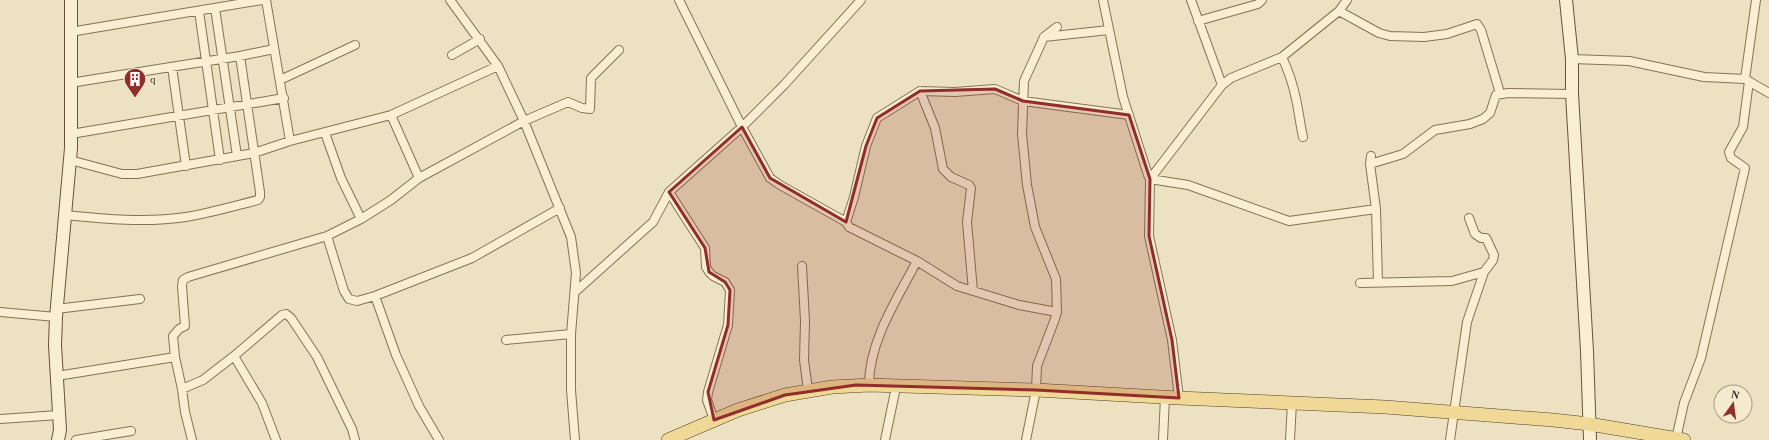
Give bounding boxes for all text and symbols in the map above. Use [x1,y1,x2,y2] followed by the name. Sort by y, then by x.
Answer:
[122,66,148,99] building icon: q
[150,73,156,85] place label: q
[1713,384,1753,424] north arrow
[1730,388,1741,401] text: N

